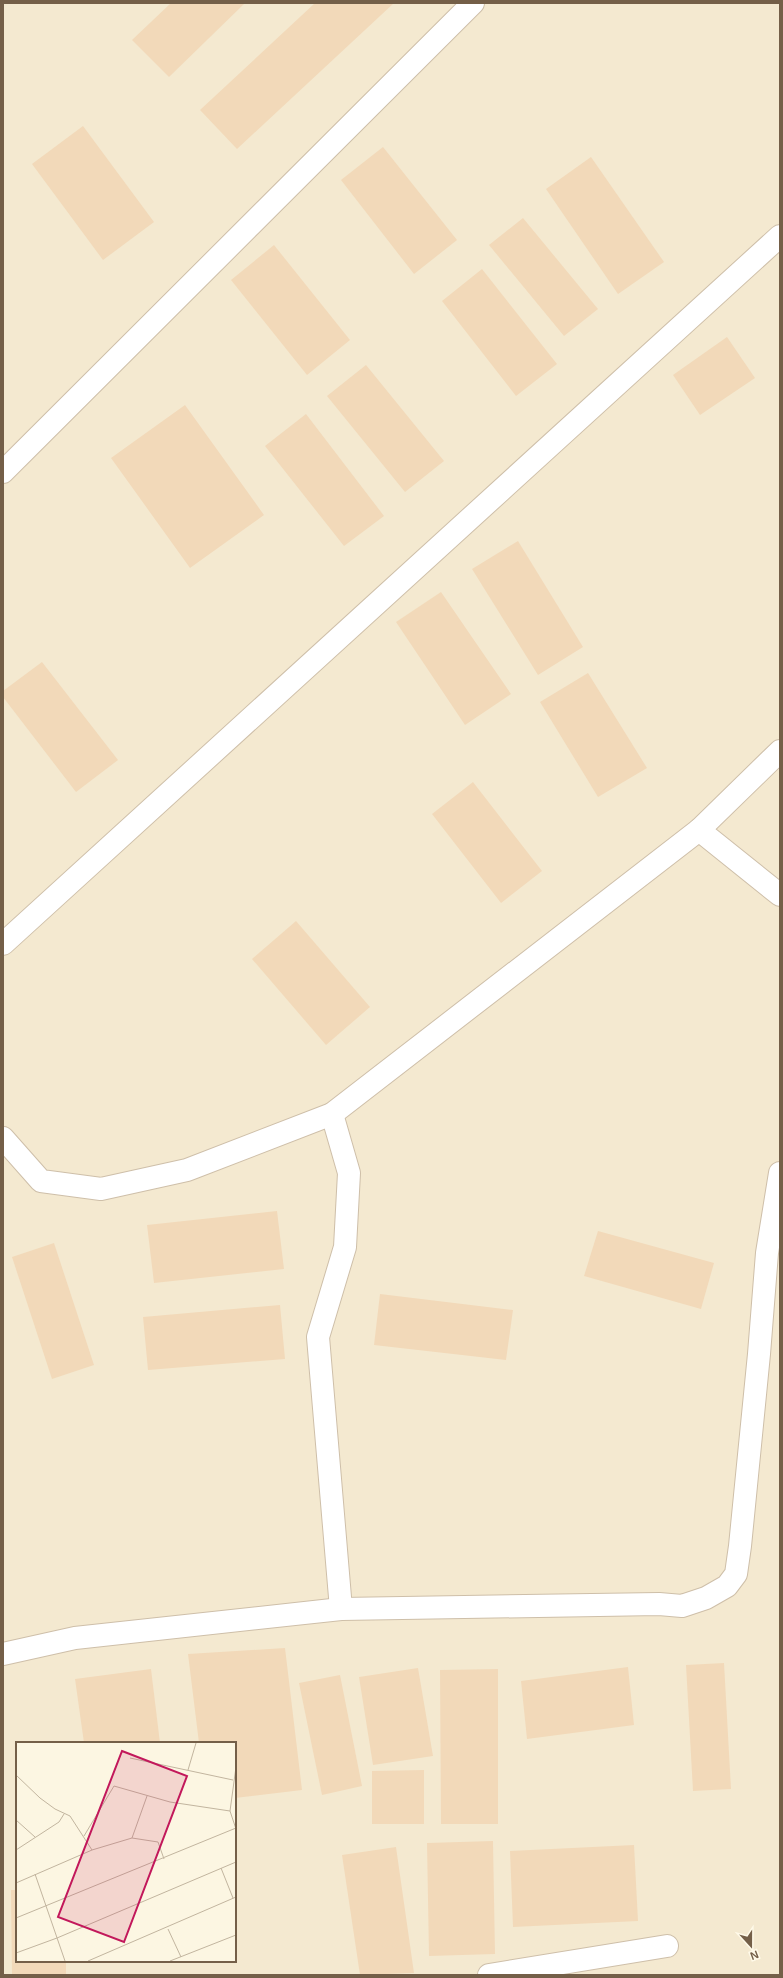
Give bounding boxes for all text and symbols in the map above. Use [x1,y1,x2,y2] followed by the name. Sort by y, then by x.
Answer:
[16,1742,236,1962] inset map
[731,1926,771,1966] north arrow
[749,1948,760,1962] text: N

